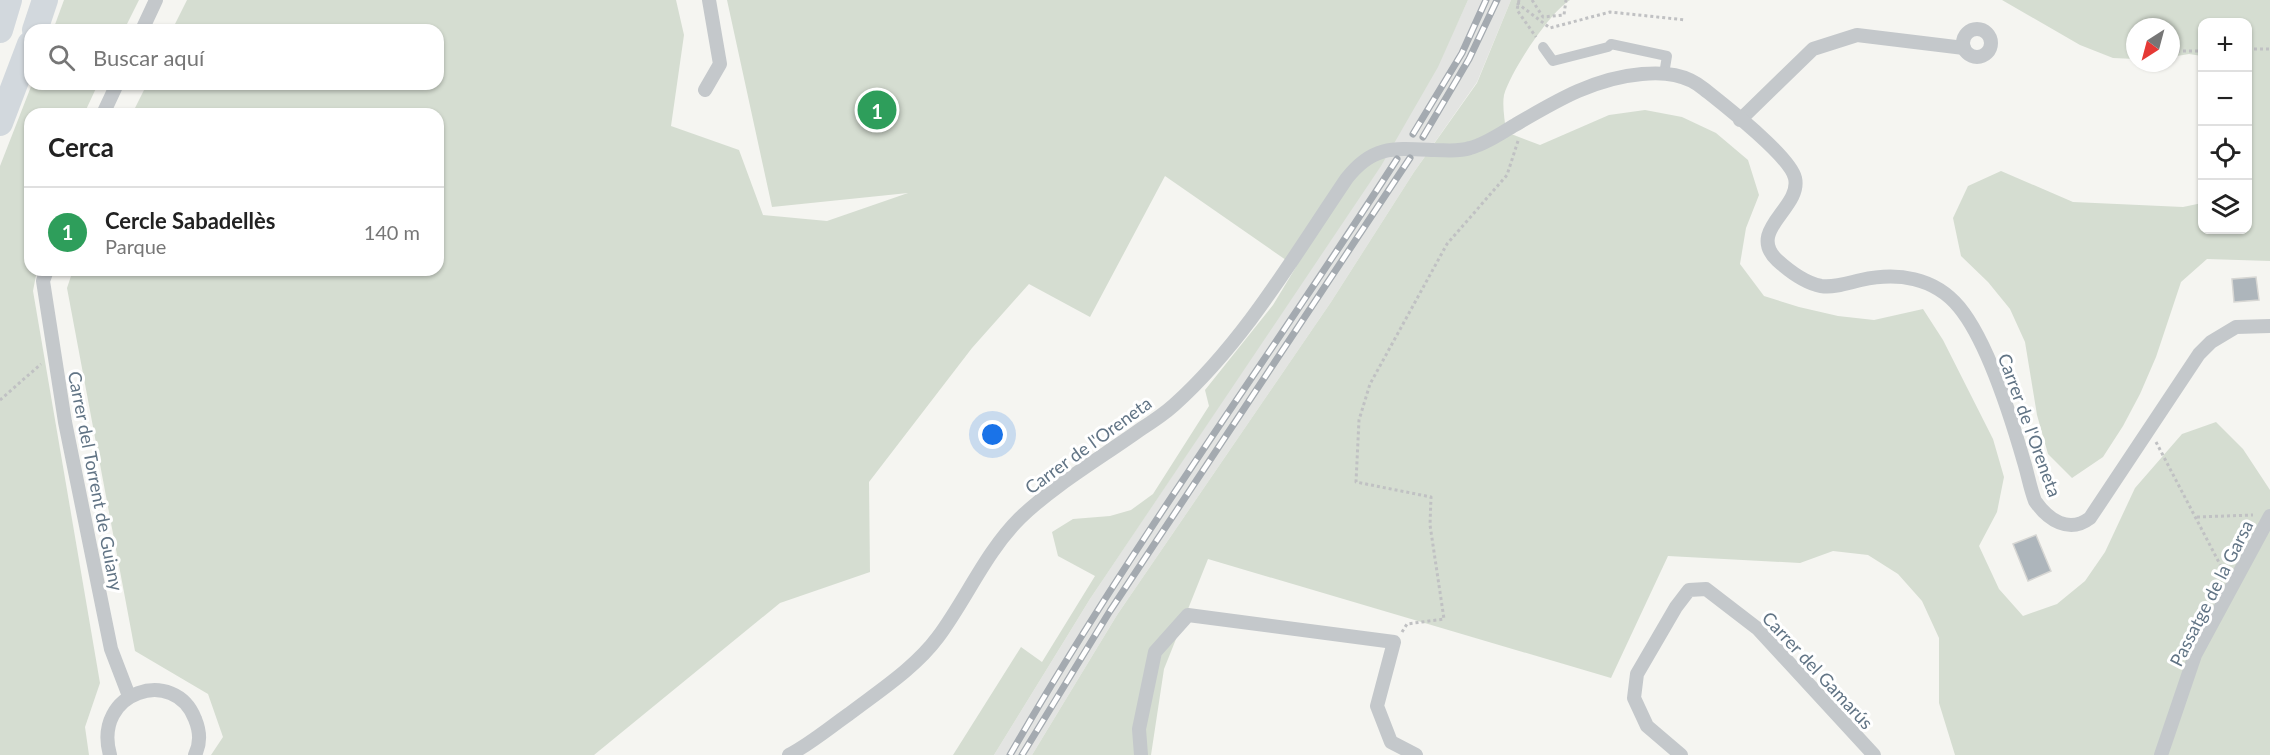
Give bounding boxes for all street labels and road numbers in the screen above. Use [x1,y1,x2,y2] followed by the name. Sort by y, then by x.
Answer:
[1994,350,2066,500] street label: Carrer de l'Oreneta
[64,369,128,593] street label: Carrer del Torrent de Guiany
[1020,392,1156,498] street label: Carrer de l'Oreneta
[2165,516,2257,670] street label: Passatge de la Garsa
[1758,607,1878,733] street label: Carrer del Gamarús

